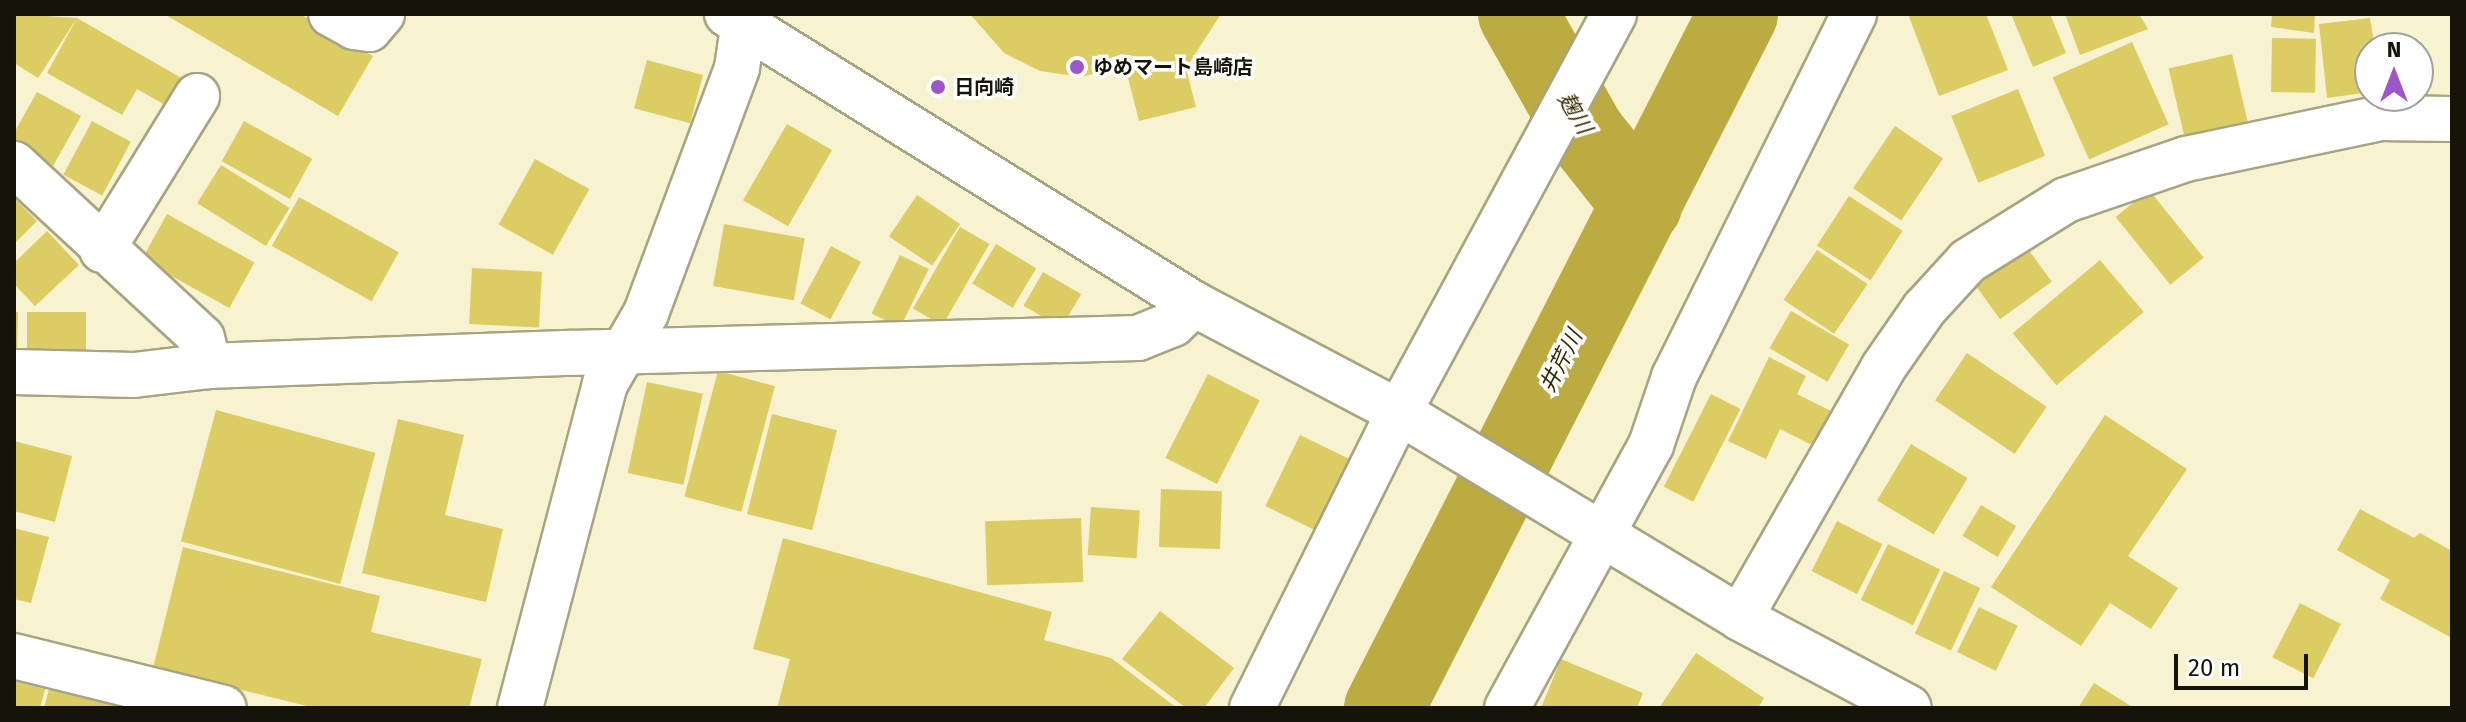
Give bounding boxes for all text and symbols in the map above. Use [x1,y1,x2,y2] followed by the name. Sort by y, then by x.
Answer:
[2354,32,2434,112] north arrow
[2387,36,2401,63] text: N
[1093,55,1253,79] place label: ゆめマート島崎店
[1068,58,1086,76] marker: ゆめマート島崎店
[954,75,1014,99] place label: 日向崎
[929,78,947,96] marker: 日向崎
[1552,87,1598,139] water label: 麹川
[1534,326,1588,396] water label: 井芹川
[2178,638,2312,688] scale bar
[2188,654,2240,682] text: 20 m

